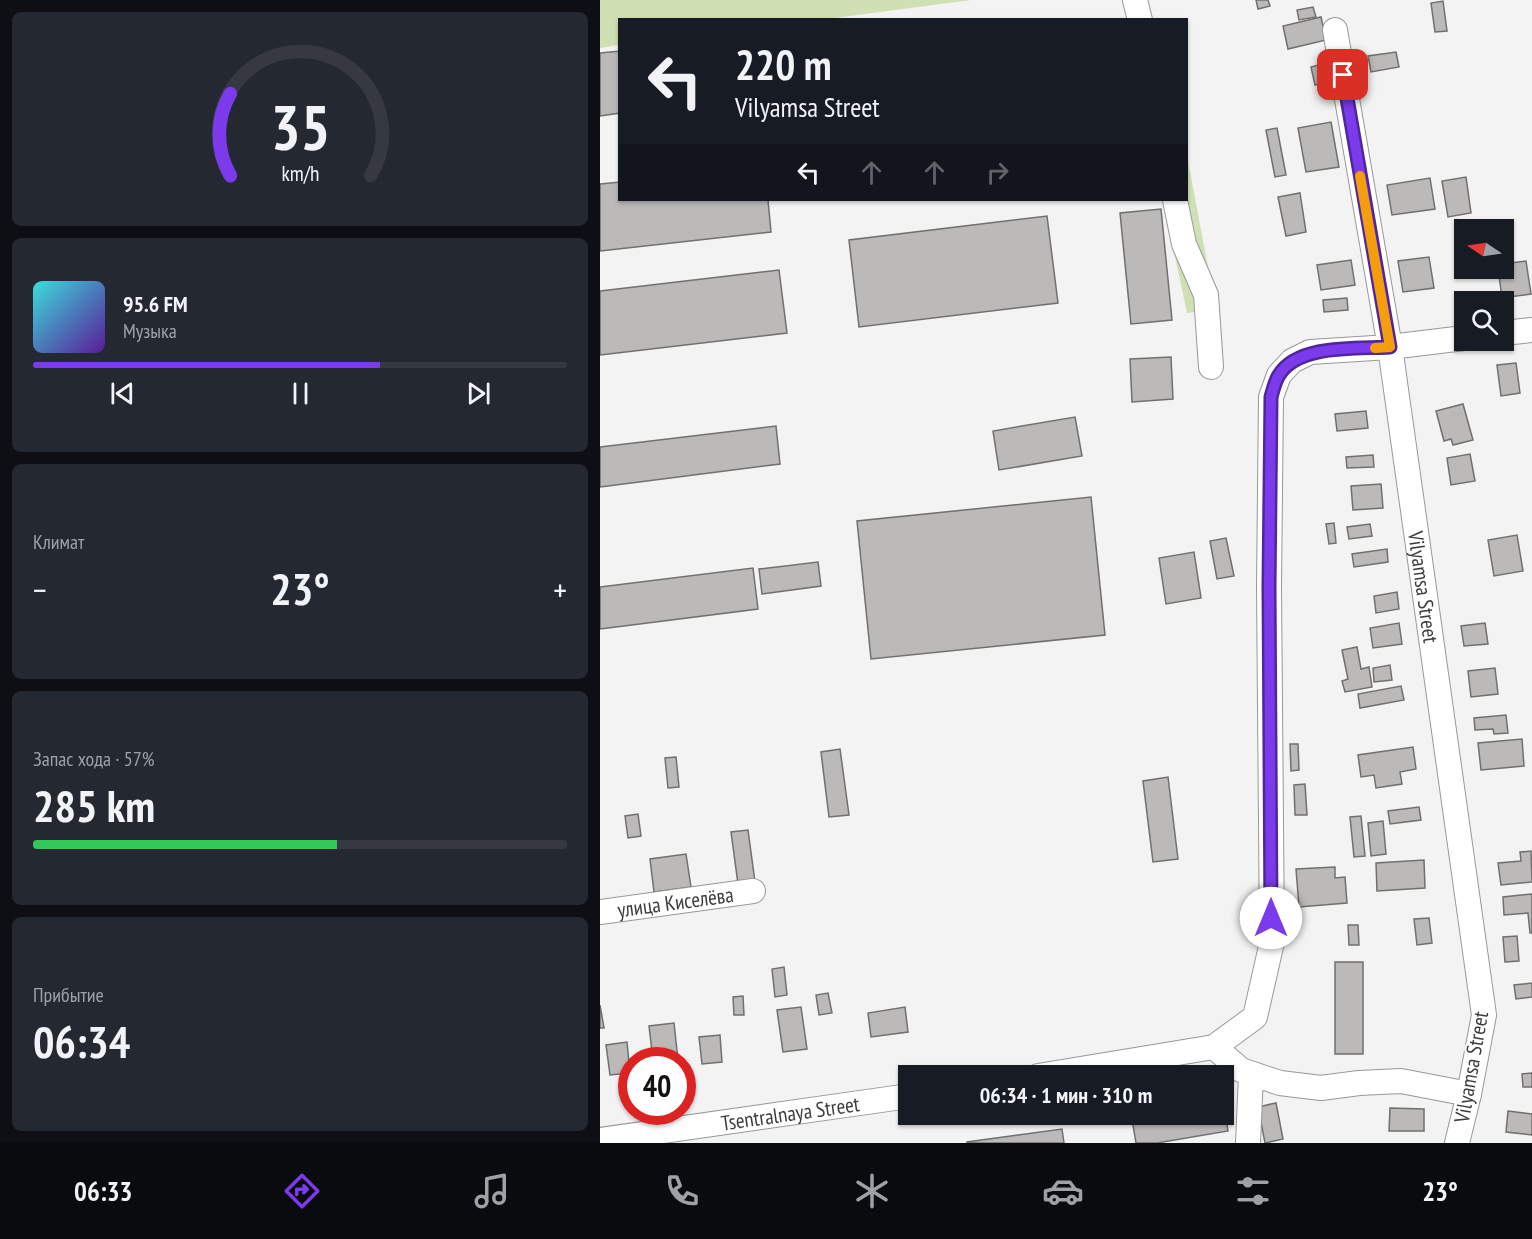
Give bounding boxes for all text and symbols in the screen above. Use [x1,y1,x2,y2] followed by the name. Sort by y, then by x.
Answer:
[735,37,832,92] text: 220 m
[636,42,714,120] icon: left
[1317,49,1368,100] pin
[1326,58,1359,91] icon: arrive
[270,86,330,167] text: 35
[735,90,880,124] text: Vilyamsa Street
[792,156,825,189] icon: left
[855,156,888,189] icon: ahead
[918,156,951,189] icon: ahead
[981,156,1014,189] icon: right
[281,159,319,187] text: km/h
[1454,219,1514,279] north arrow
[1454,219,1514,351] map controls
[123,290,188,318] text: 95.6 FM
[1454,291,1514,351] button: search
[123,318,177,344] text: Музыка
[106,377,139,410] icon: previous
[284,377,317,410] icon: pause
[462,377,495,410] icon: next
[1402,528,1445,645] street label: Vilyamsa Street
[33,529,84,555] text: Климат
[270,559,330,617] text: 23°
[33,568,47,611] text: −
[553,568,567,611] text: +
[33,746,154,772] text: Запас хода · 57%
[33,776,155,834] text: 285 km
[616,880,735,923] street label: улица Киселёва
[1239,886,1303,950] position arrow
[33,982,104,1008] text: Прибытие
[1448,1009,1494,1126] street label: Vilyamsa Street
[33,1012,130,1070] text: 06:34
[618,1047,696,1125] speed limit sign: 40
[980,1081,1152,1109] text: 06:34 · 1 мин · 310 m
[719,1090,861,1136] street label: Tsentralnaya Street
[281,1170,323,1212] icon: directions
[471,1170,513,1212] icon: music
[661,1170,703,1212] icon: phone
[851,1170,893,1212] icon: climate
[1042,1170,1084,1212] icon: car
[1232,1170,1274,1212] icon: filters
[74,1174,133,1208] text: 06:33
[1422,1174,1458,1208] text: 23°

